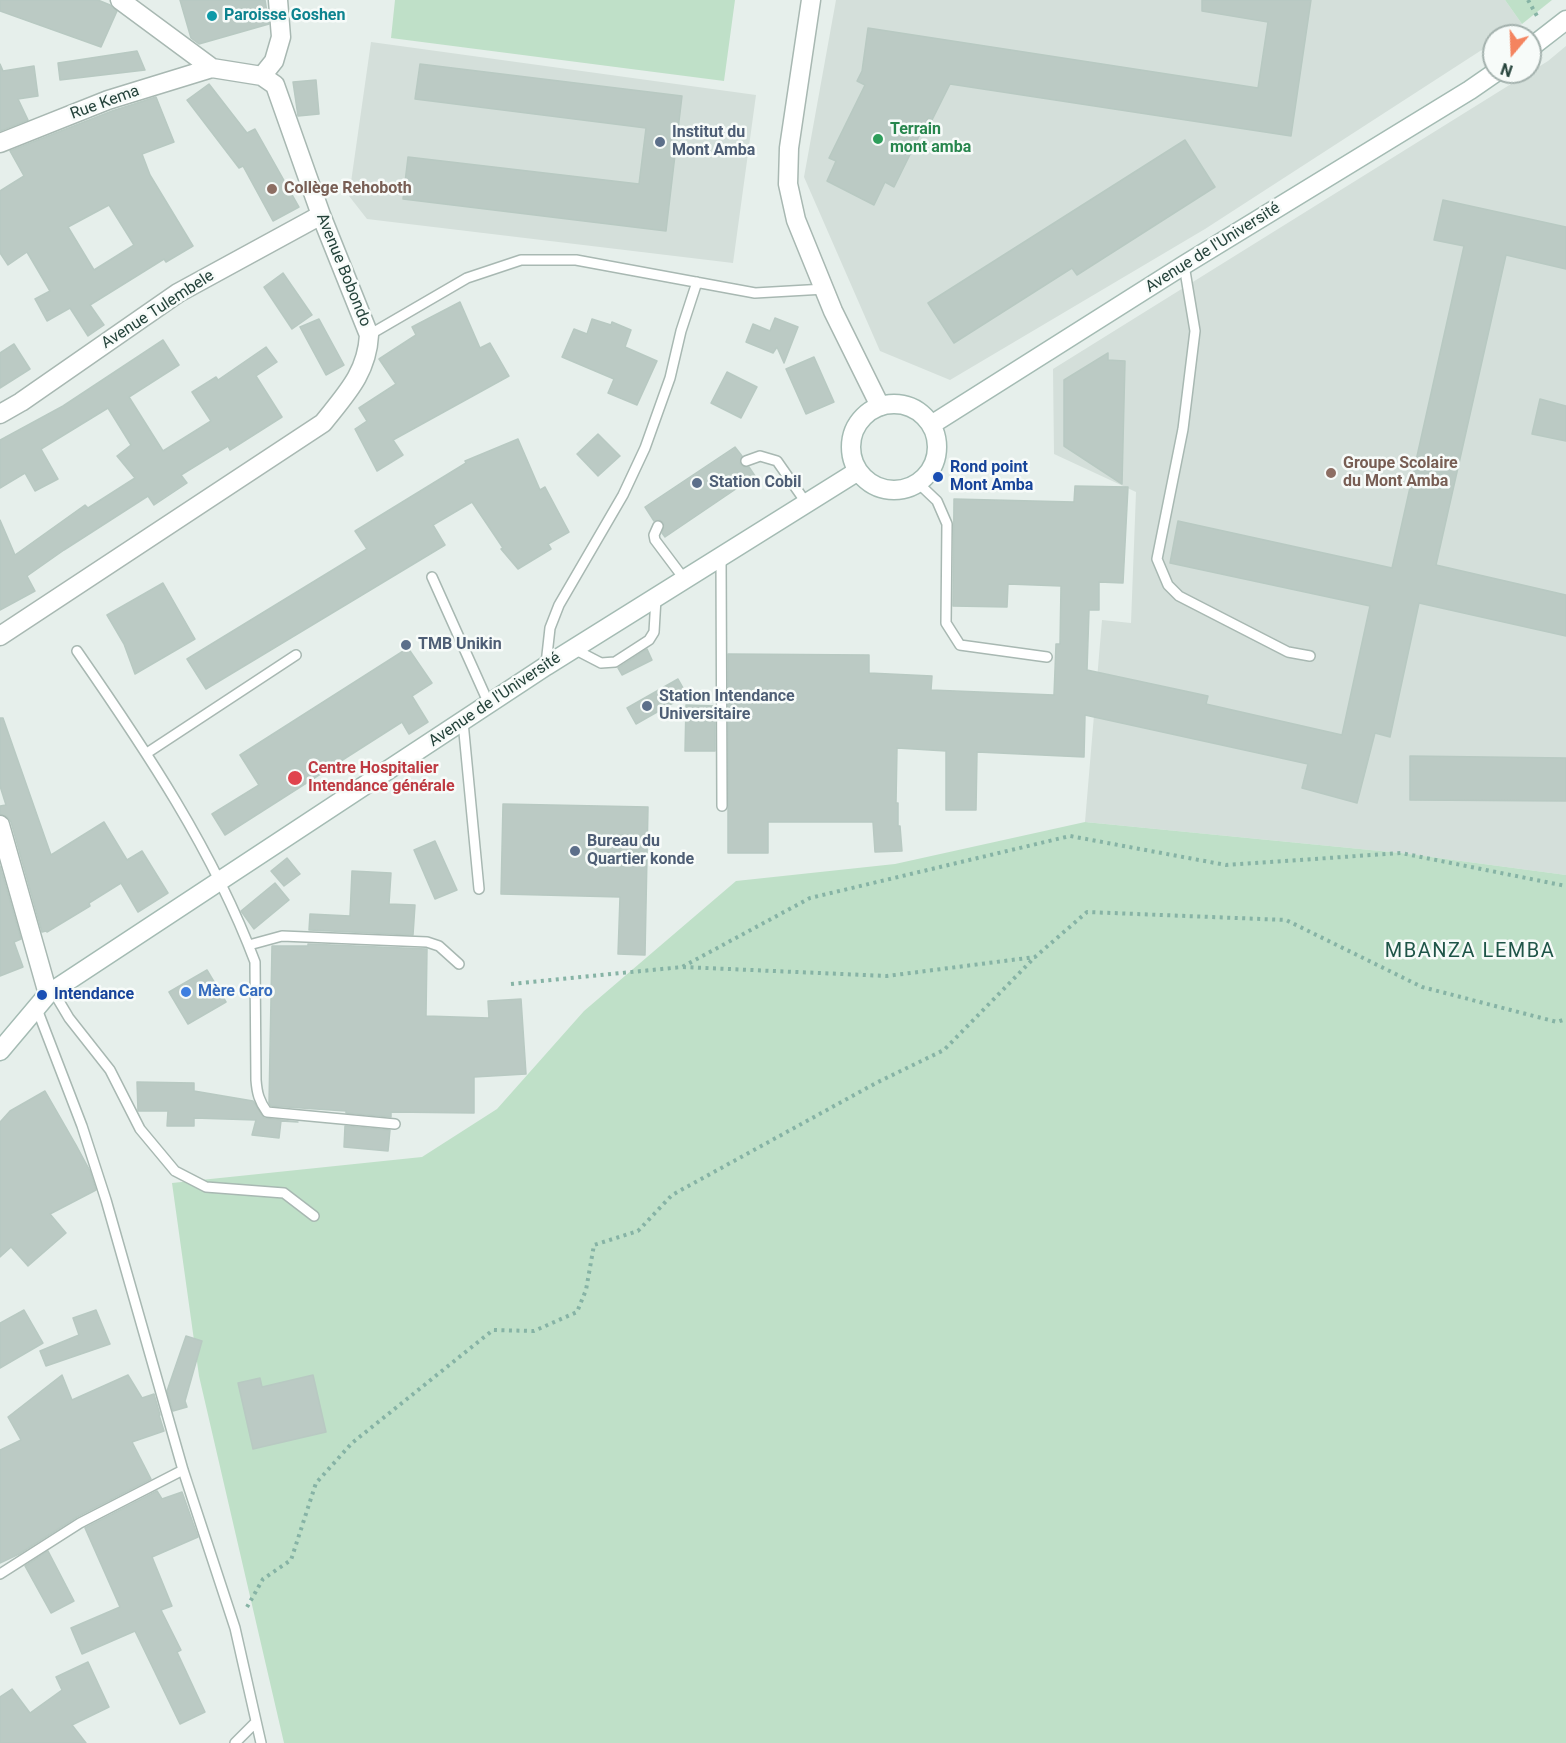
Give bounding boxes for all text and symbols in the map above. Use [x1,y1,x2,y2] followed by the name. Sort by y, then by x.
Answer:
[224,6,345,26] place label: Paroisse Goshen
[205,9,219,23] marker: Paroisse Goshen
[1482,24,1542,84] north arrow
[1498,59,1515,80] text: N
[68,82,142,124] street label: Rue Kema
[890,120,971,158] place label: Terrain mont amba
[672,123,755,161] place label: Institut du Mont Amba
[871,132,885,146] marker: Terrain mont amba
[653,135,667,149] marker: Institut du Mont Amba
[284,179,412,199] place label: Collège Rehoboth
[265,182,279,196] marker: Collège Rehoboth
[1142,199,1284,297] street label: Avenue de l'Université
[312,211,374,329] street label: Avenue Bobondo
[98,267,218,353] street label: Avenue Tulembele
[1343,454,1458,492] place label: Groupe Scolaire du Mont Amba
[950,458,1033,496] place label: Rond point Mont Amba
[1324,466,1338,480] marker: Groupe Scolaire du Mont Amba
[931,470,945,484] marker: Rond point Mont Amba
[709,473,801,493] place label: Station Cobil
[690,476,704,490] marker: Station Cobil
[418,635,502,655] place label: TMB Unikin
[399,638,413,652] marker: TMB Unikin
[425,649,565,751] street label: Avenue de l'Université
[659,687,795,725] place label: Station Intendance Universitaire
[640,699,654,713] marker: Station Intendance Universitaire
[308,759,455,797] place label: Centre Hospitalier Intendance générale
[286,769,304,787] marker: Centre Hospitalier Intendance générale
[587,832,694,870] place label: Bureau du Quartier konde
[568,844,582,858] marker: Bureau du Quartier konde
[1385,940,1555,964] district label: MBANZA LEMBA
[198,982,273,1002] place label: Mère Caro
[54,985,134,1005] place label: Intendance
[179,985,193,999] marker: Mère Caro
[35,988,49,1002] marker: Intendance

